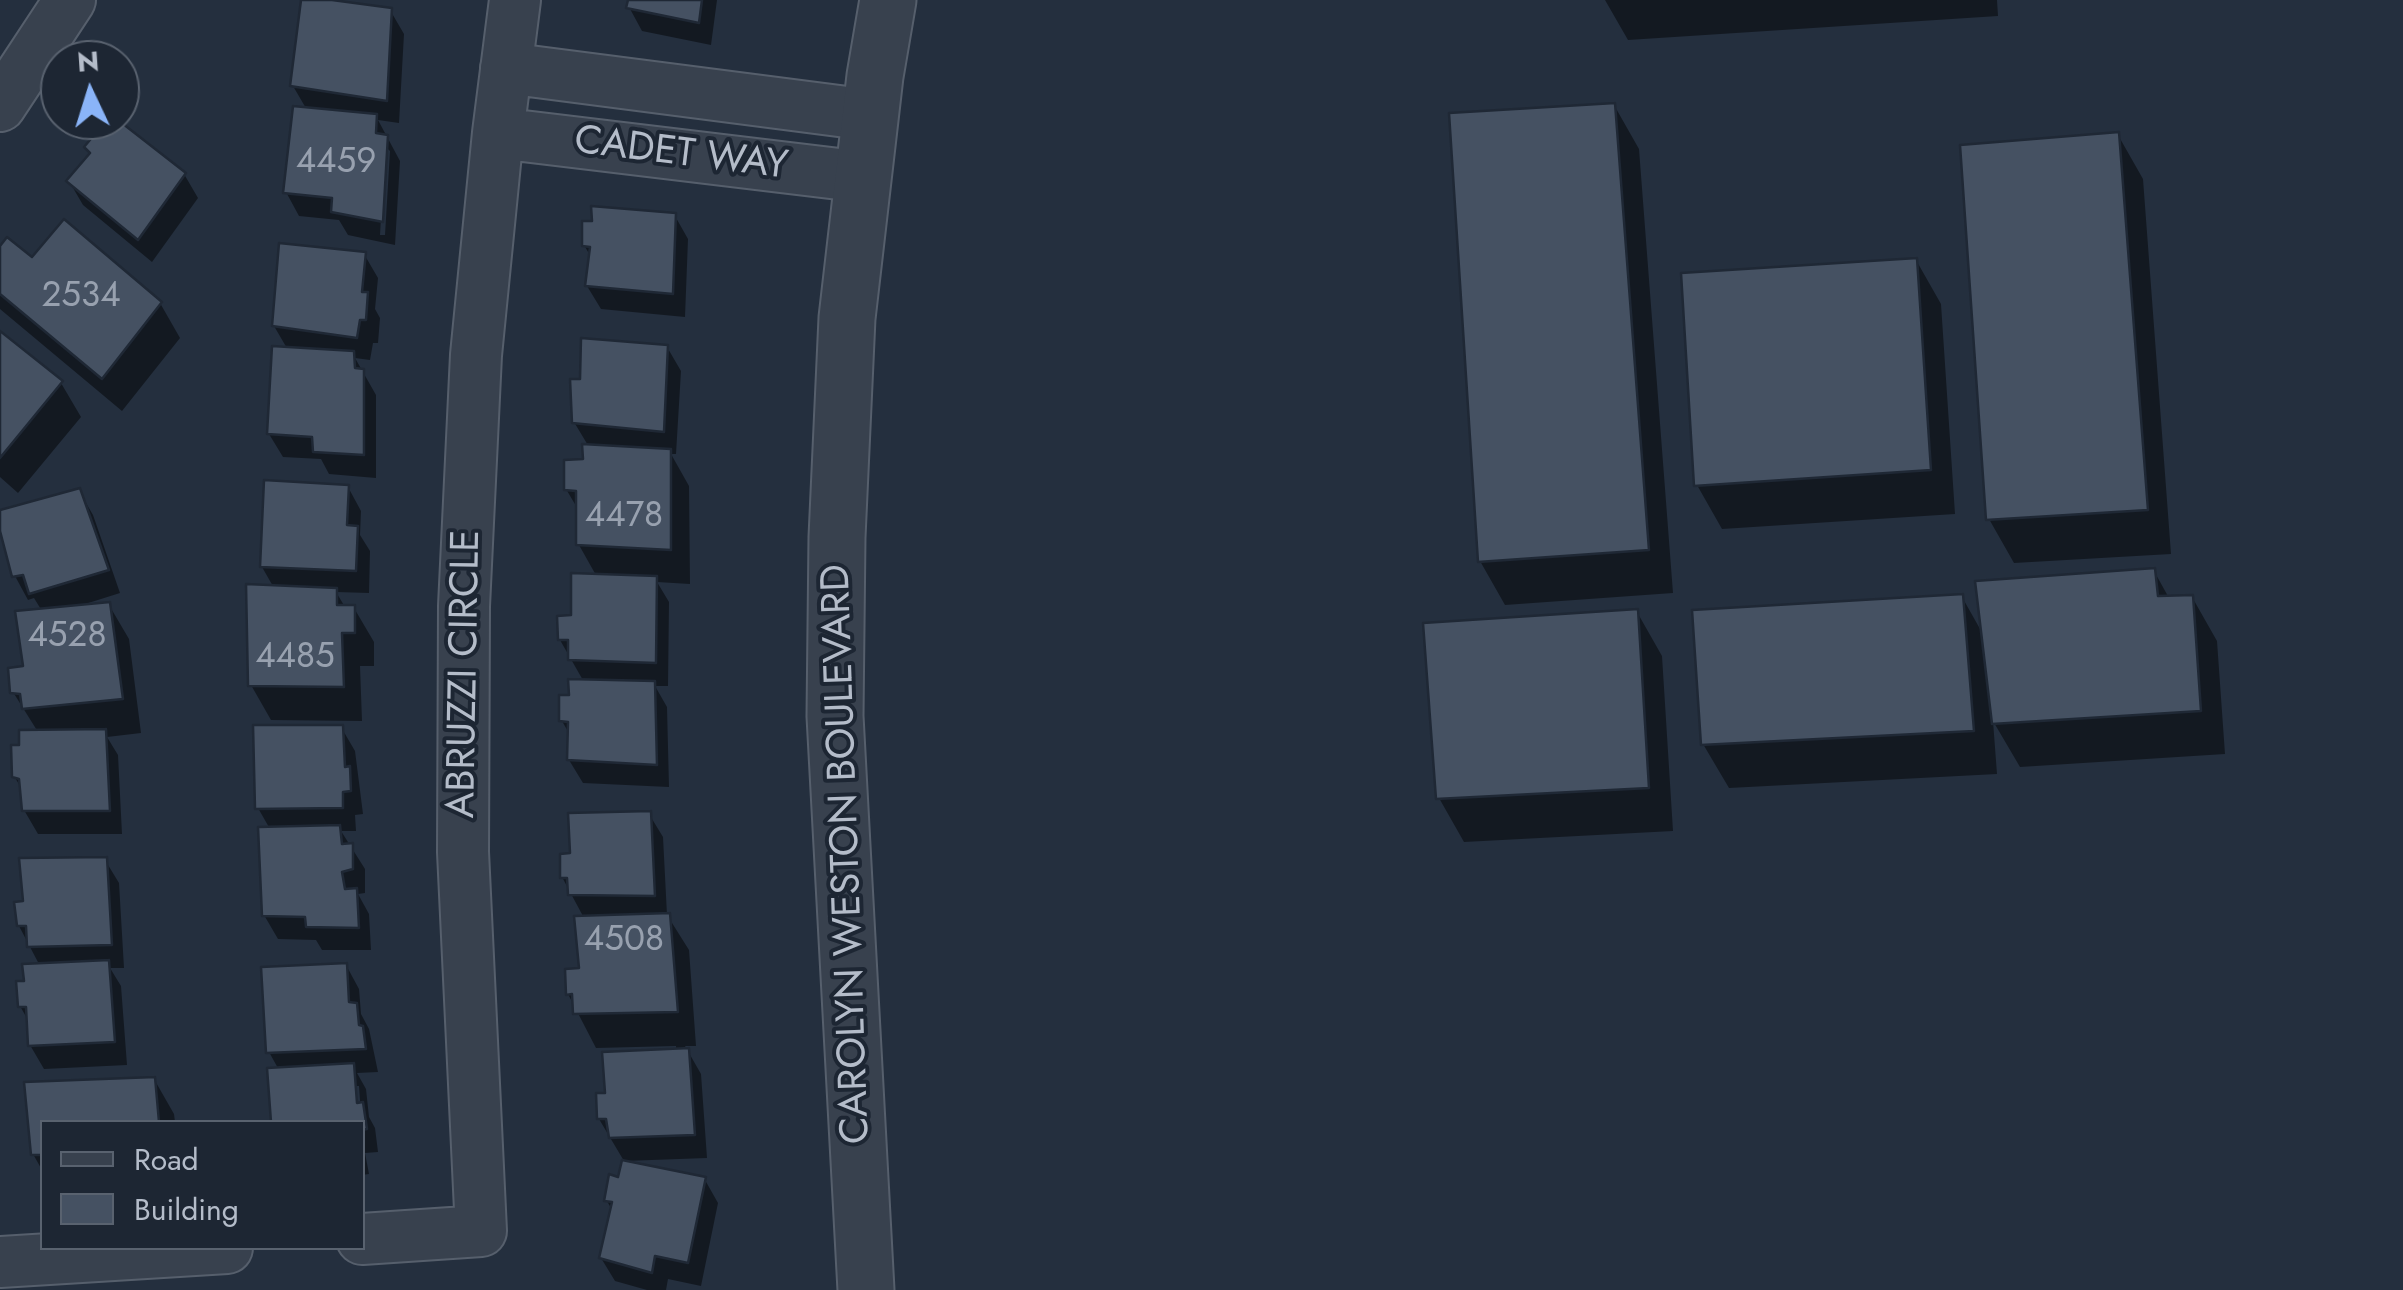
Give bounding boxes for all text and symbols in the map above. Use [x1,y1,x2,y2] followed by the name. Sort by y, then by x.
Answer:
[40,40,140,140] north arrow
[75,40,101,83] text: N
[572,118,790,192] street label: CADET WAY
[296,143,376,185] house number: 4459
[41,277,121,319] house number: 2534
[585,497,663,539] house number: 4478
[439,529,493,819] street label: ABRUZZI CIRCLE
[814,563,882,1145] street label: CAROLYN WESTON BOULEVARD
[27,617,107,659] house number: 4528
[255,638,335,680] house number: 4485
[584,921,664,963] house number: 4508
[40,1120,365,1250] legend
[134,1138,199,1181] text: Road
[134,1188,239,1231] text: Building

